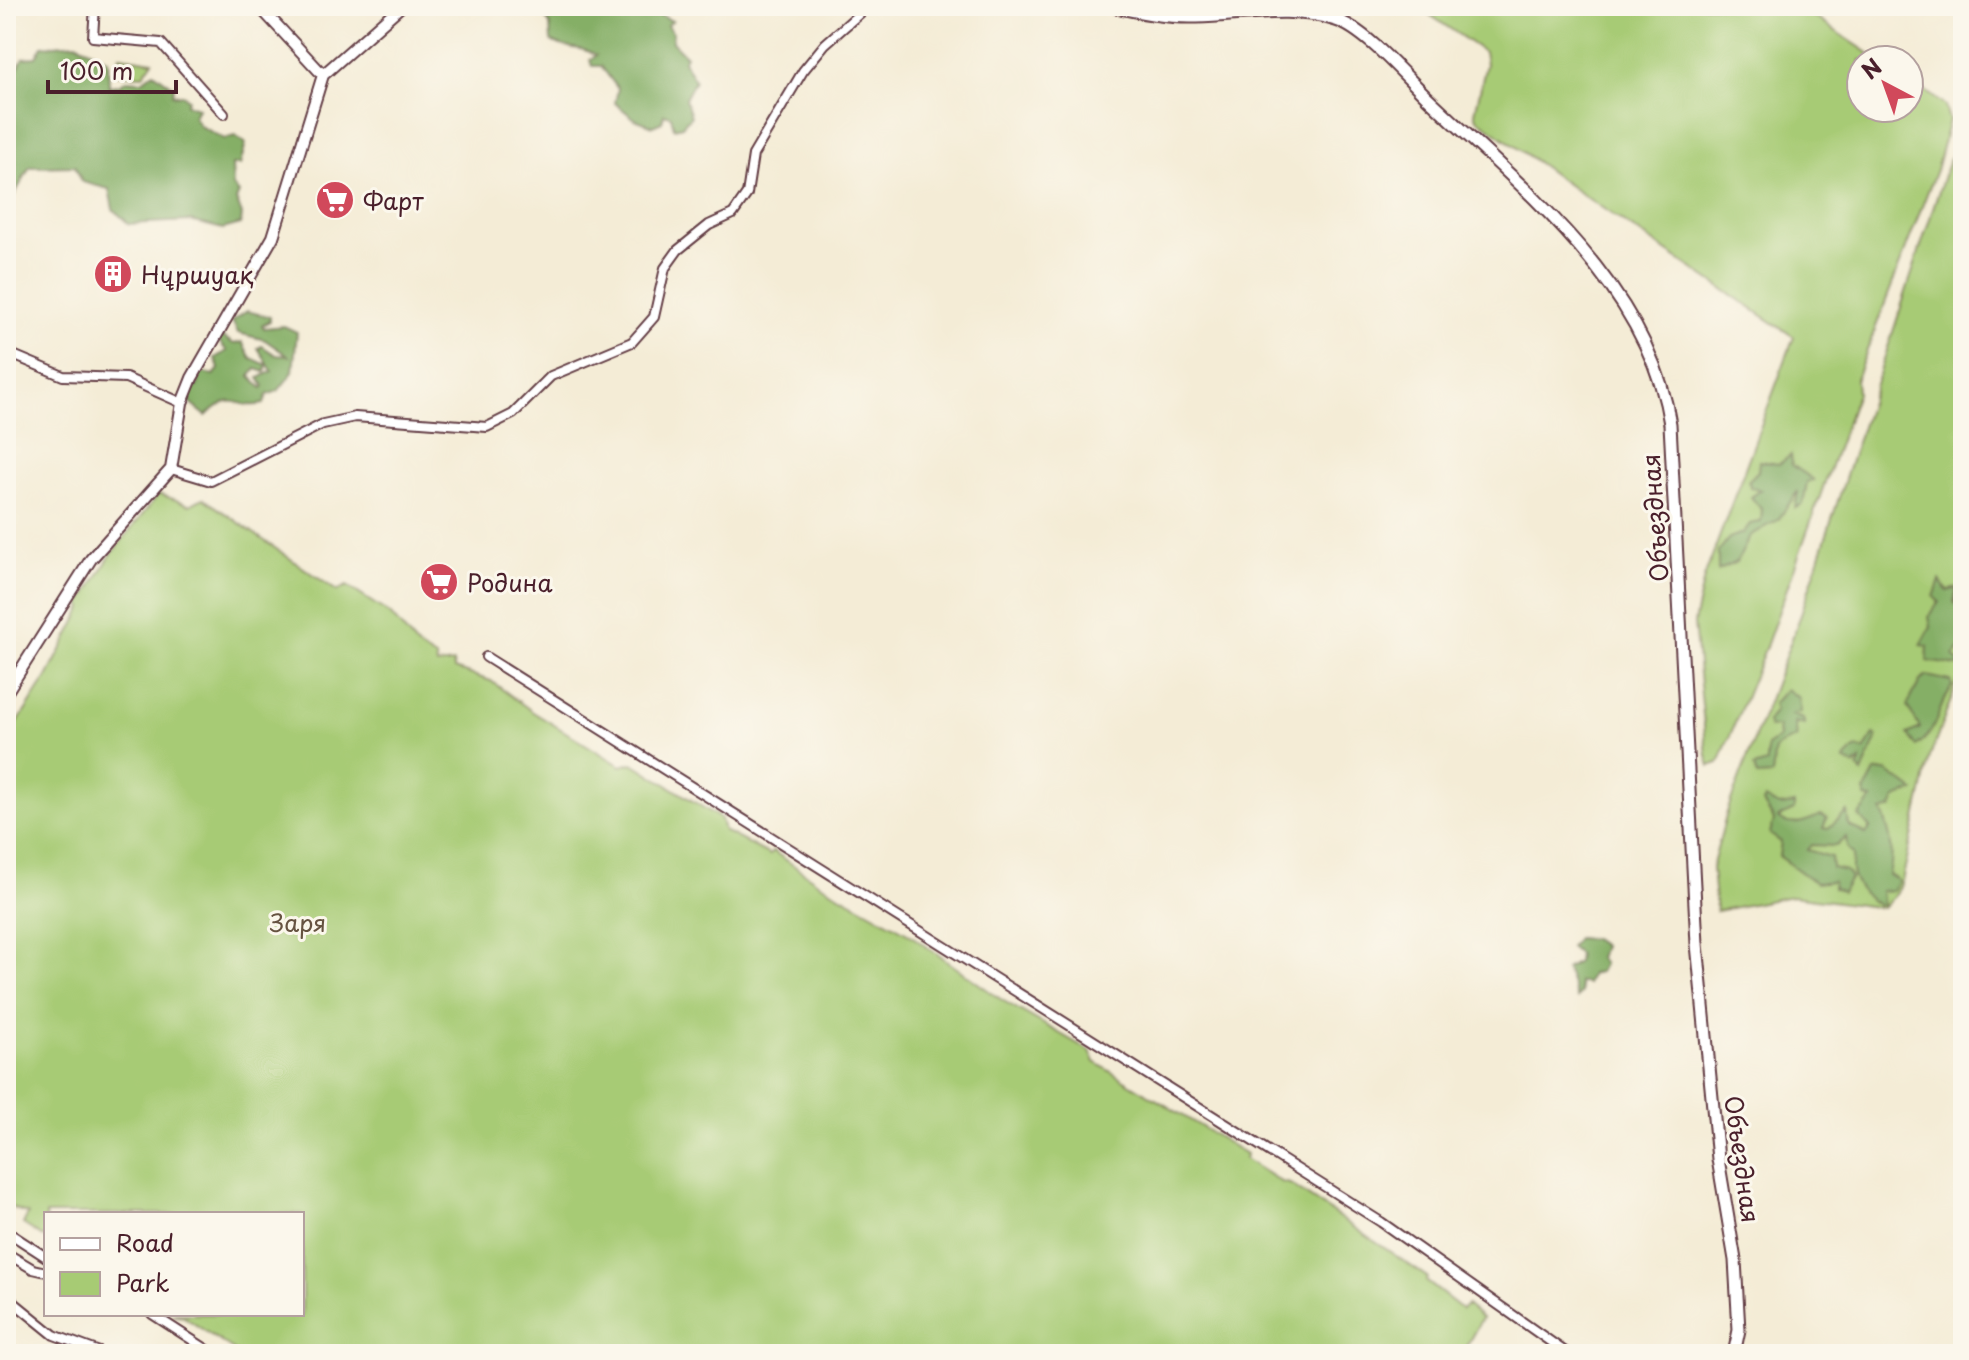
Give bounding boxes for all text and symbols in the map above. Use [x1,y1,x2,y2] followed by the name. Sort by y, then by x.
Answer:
[48,44,176,94] scale bar
[1845,44,1925,124] north arrow
[1853,50,1888,86] text: N
[60,52,133,88] text: 100 m
[314,179,356,221] supermarket icon: Фарт
[363,182,424,218] place label: Фарт
[92,253,134,295] building icon: Нұршуақ
[141,256,253,292] place label: Нұршуақ
[1632,453,1676,583] street label: Объездная
[418,561,460,603] supermarket icon: Родина
[467,564,553,600] place label: Родина
[270,904,326,940] park label: Заря
[1716,1093,1770,1225] street label: Объездная
[44,1212,304,1316] legend
[116,1224,174,1260] text: Road
[116,1264,170,1300] text: Park

